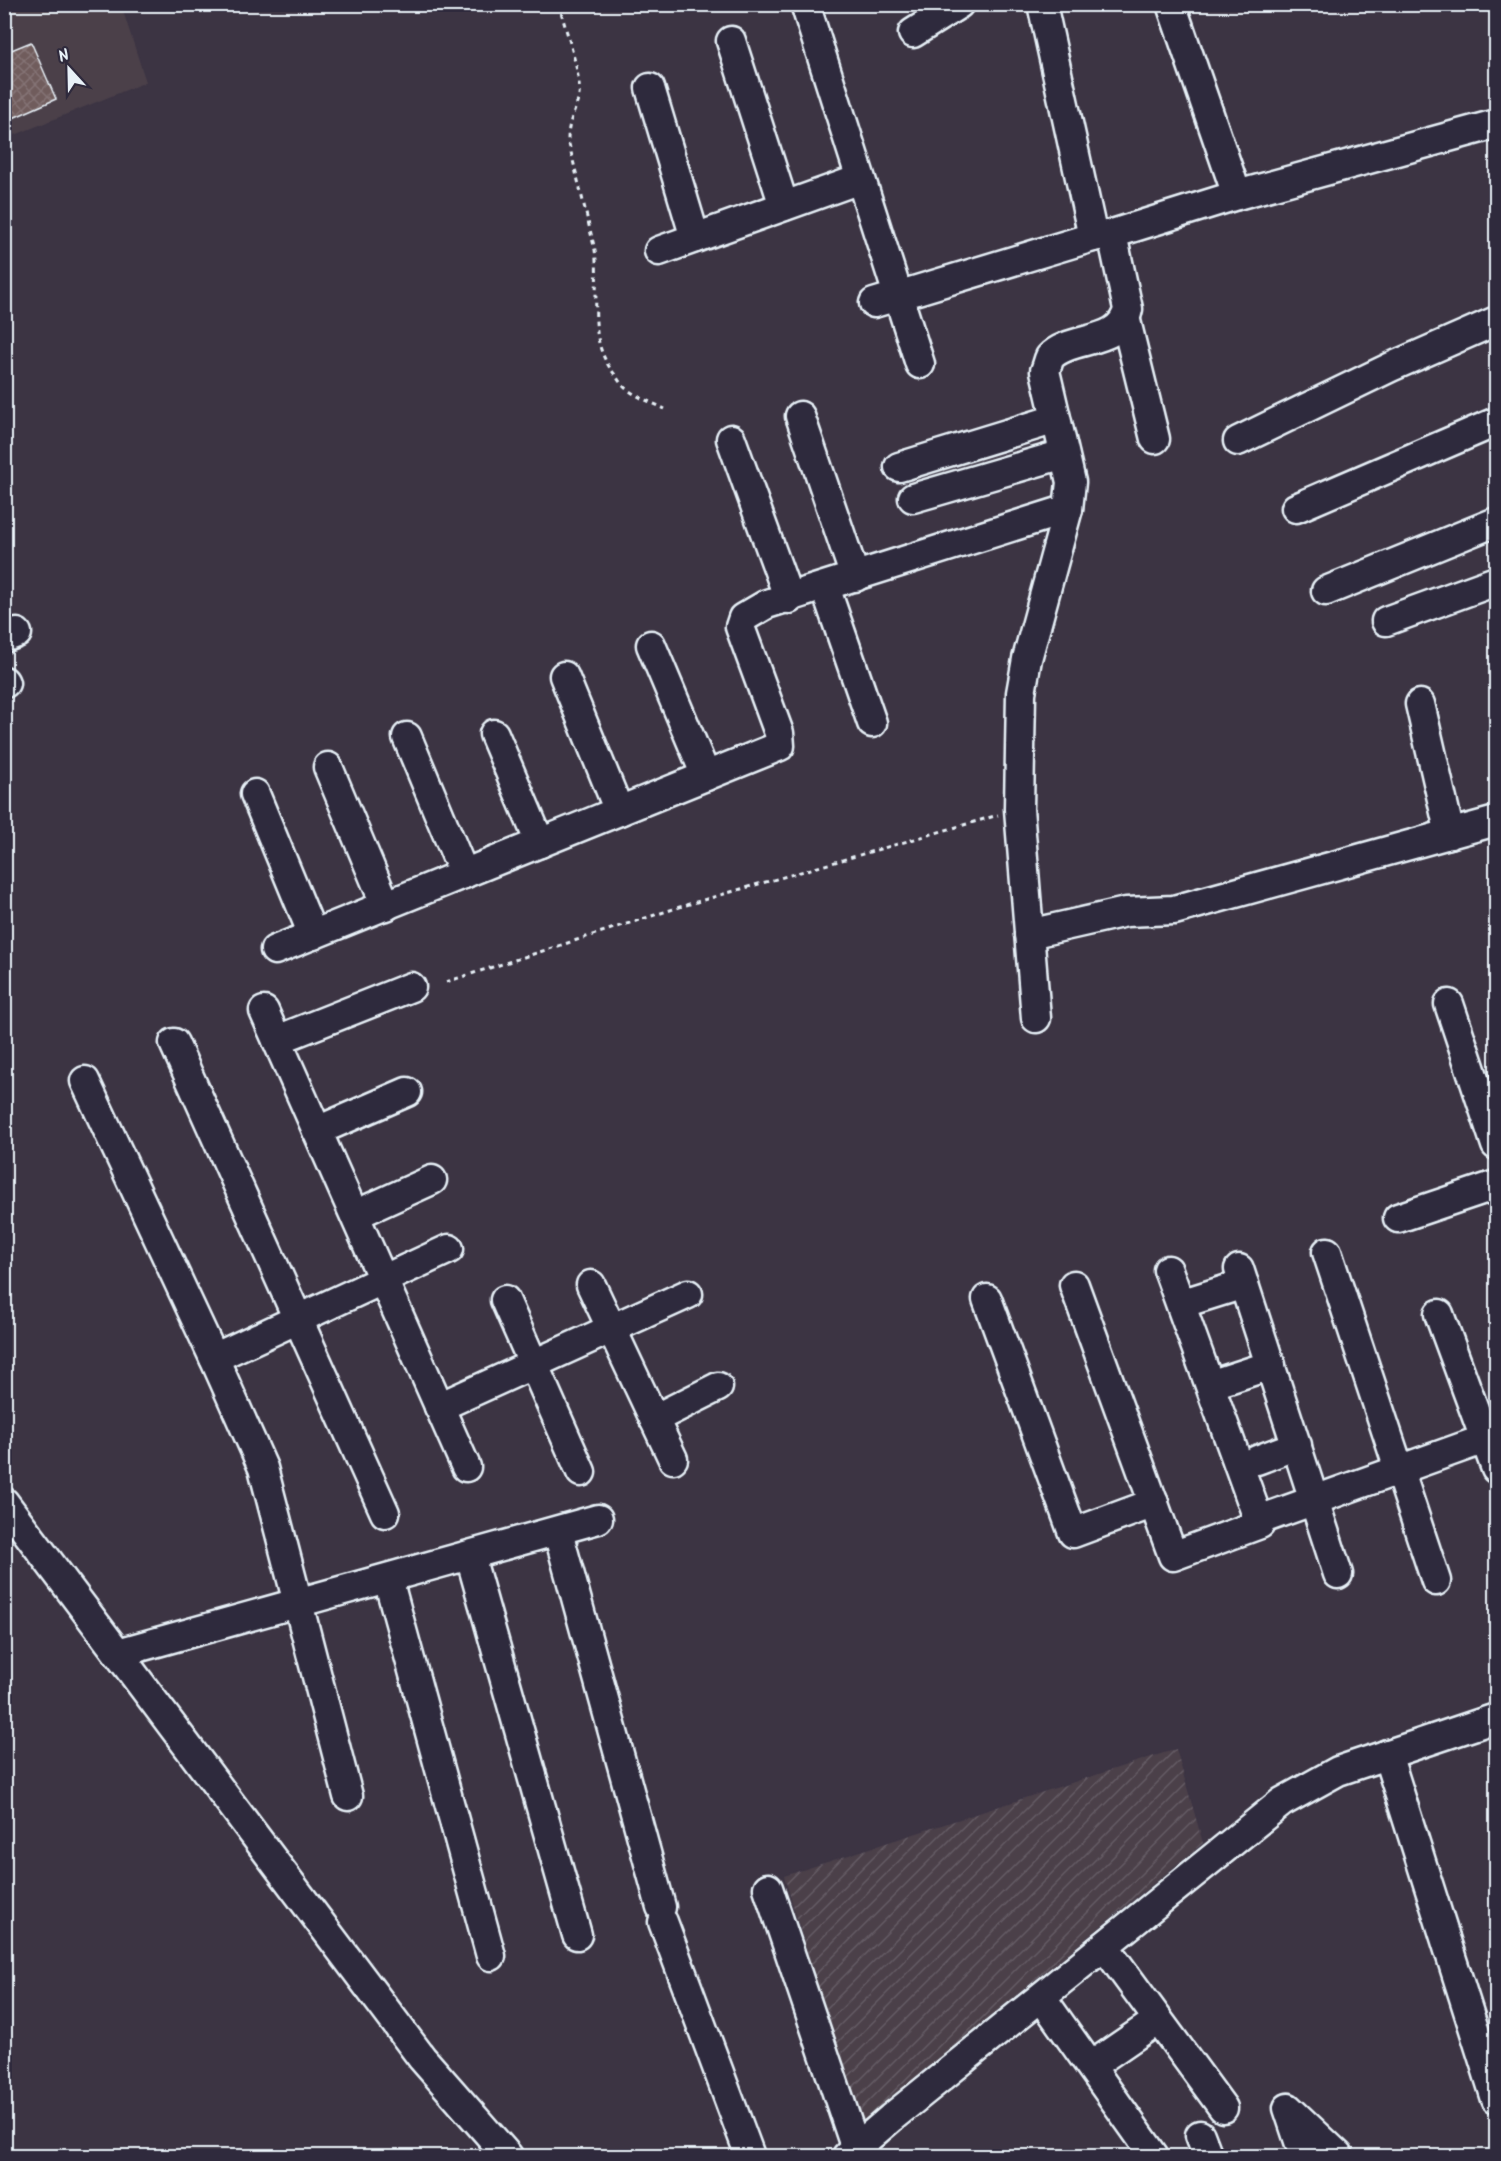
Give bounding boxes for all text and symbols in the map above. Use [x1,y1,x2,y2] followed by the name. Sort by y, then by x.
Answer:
[39,39,99,99] north arrow
[55,43,73,70] text: N

